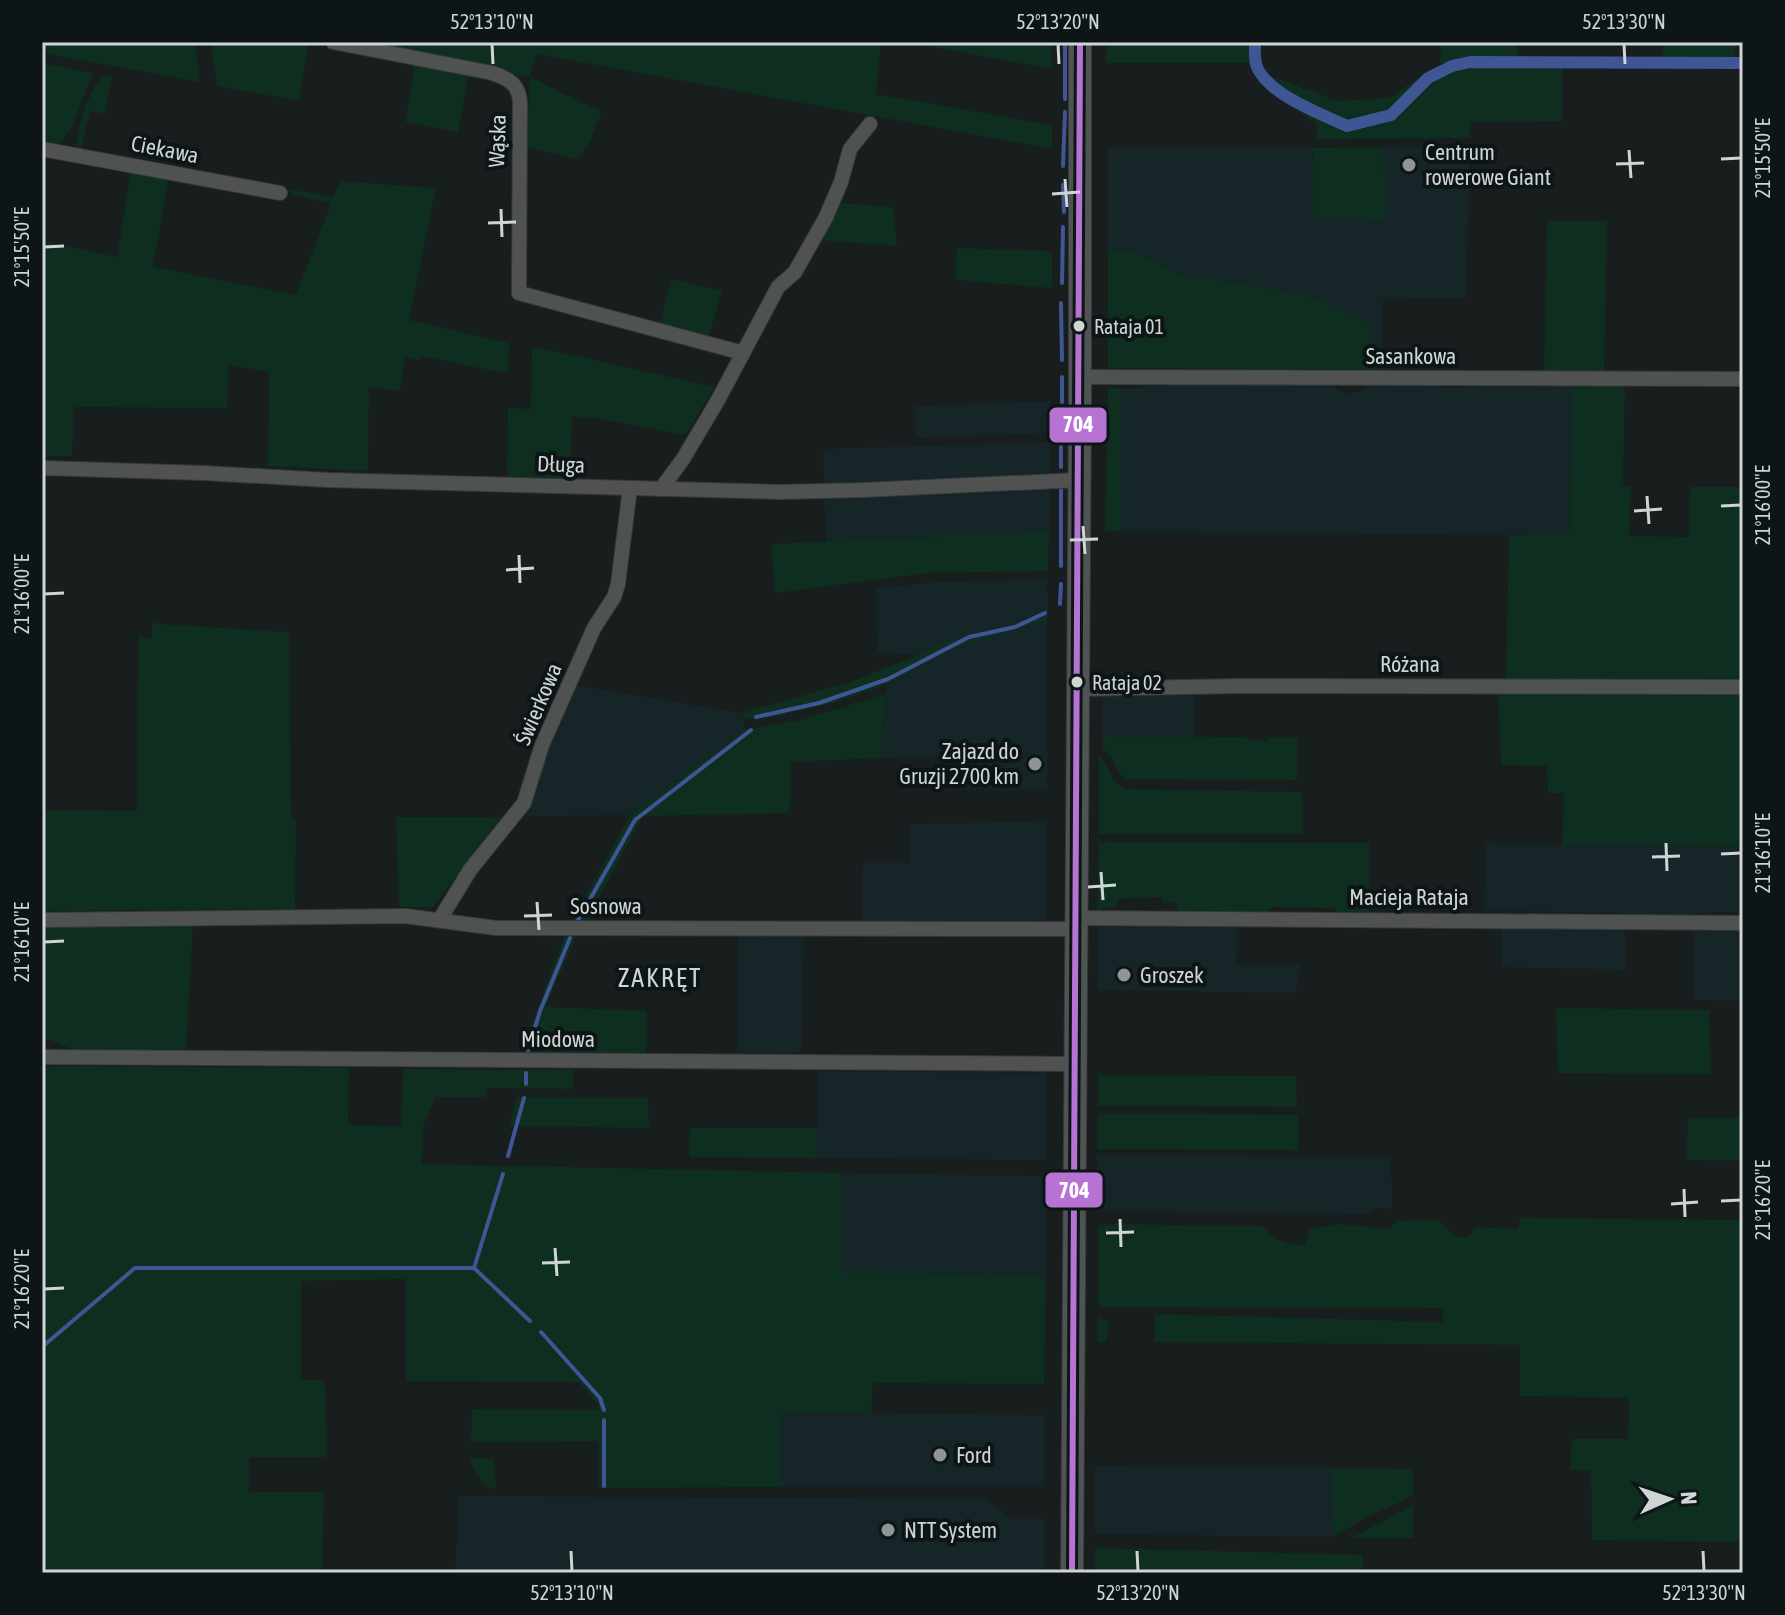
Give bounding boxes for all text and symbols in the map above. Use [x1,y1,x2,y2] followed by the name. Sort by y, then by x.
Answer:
[450,10,534,33] text: 52°13'10"N
[1016,10,1100,33] text: 52°13'20"N
[1582,10,1666,33] text: 52°13'30"N
[483,114,511,168] street label: Wąska
[1751,117,1774,198] text: 21°15'50"E
[129,130,201,168] street label: Ciekawa
[1425,139,1551,190] place label: Centrum rowerowe Giant
[1400,156,1418,174] marker: Centrum rowerowe Giant
[10,206,33,287] text: 21°15'50"E
[1094,315,1164,338] place label: Rataja 01
[1071,318,1087,334] marker: Rataja 01
[1366,343,1456,369] street label: Sasankowa
[1048,406,1108,444] line badge: 704
[1062,411,1094,437] text: 704
[537,450,585,478] street label: Długa
[1751,464,1774,545] text: 21°16'00"E
[10,553,33,634] text: 21°16'00"E
[1380,651,1440,677] street label: Różana
[509,659,567,749] street label: Świerkowa
[1092,671,1162,694] place label: Rataja 02
[1069,674,1085,690] marker: Rataja 02
[899,738,1019,789] place label: Zajazd do Gruzji 2700 km
[1026,755,1044,773] marker: Zajazd do Gruzji 2700 km
[1751,812,1774,893] text: 21°16'10"E
[1349,884,1469,910] street label: Macieja Rataja
[570,893,642,919] street label: Sosnowa
[10,901,33,982] text: 21°16'10"E
[1140,962,1204,988] place label: Groszek
[618,963,702,993] district label: ZAKRĘT
[1115,966,1133,984] marker: Groszek
[521,1026,595,1052] street label: Miodowa
[1751,1159,1774,1240] text: 21°16'20"E
[1044,1171,1104,1209] line badge: 704
[1058,1177,1090,1203] text: 704
[10,1248,33,1329] text: 21°16'20"E
[956,1442,992,1468] place label: Ford
[931,1446,949,1464] marker: Ford
[1629,1459,1709,1539] north arrow
[1676,1491,1702,1505] text: N
[904,1517,997,1543] place label: NTT System
[879,1521,897,1539] marker: NTT System
[530,1581,614,1604] text: 52°13'10"N
[1096,1581,1180,1604] text: 52°13'20"N
[1662,1581,1746,1604] text: 52°13'30"N

